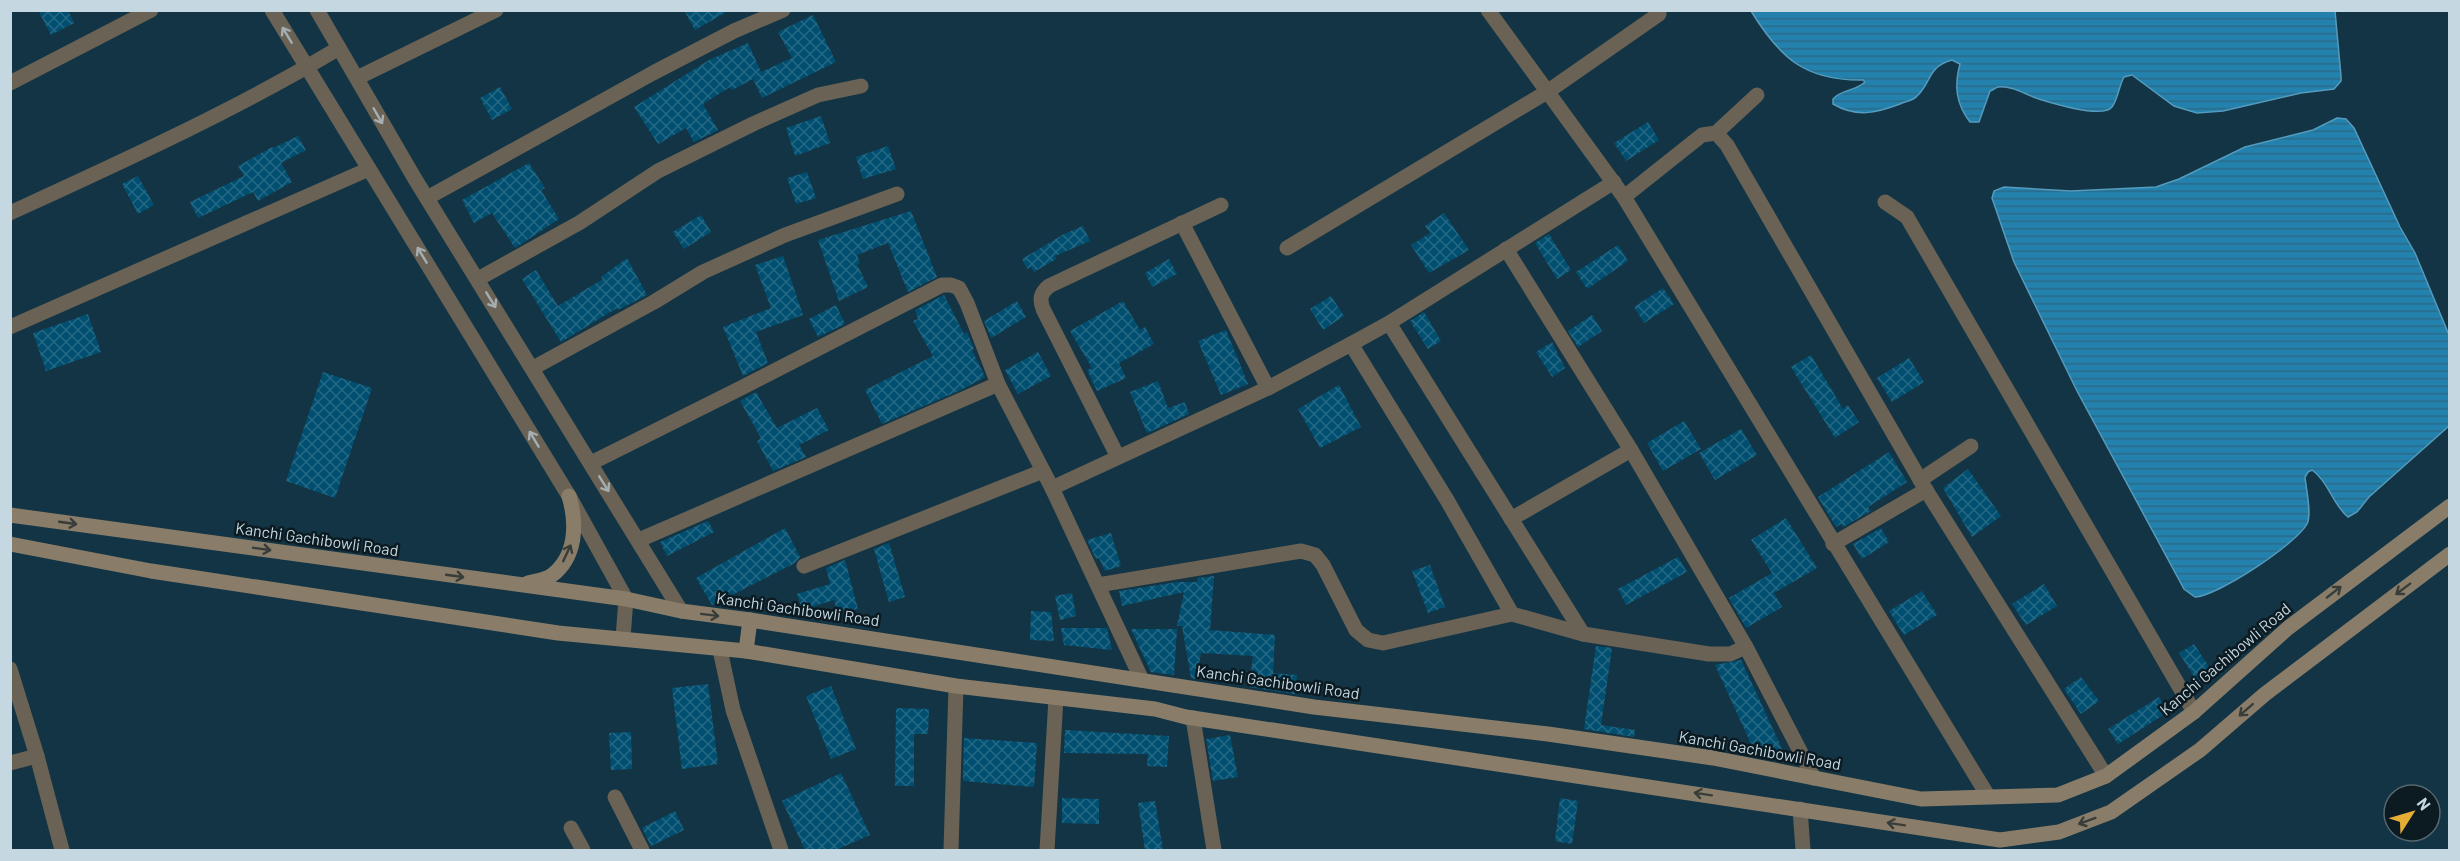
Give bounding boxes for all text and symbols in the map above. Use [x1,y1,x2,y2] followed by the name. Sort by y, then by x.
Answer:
[281,27,293,44] one-way arrow
[373,106,384,124] one-way arrow
[415,247,427,264] one-way arrow
[485,291,497,308] one-way arrow
[528,431,541,448] one-way arrow
[598,475,610,492] one-way arrow
[58,517,78,528] one-way arrow
[234,518,400,559] street label: Kanchi Gachibowli Road
[251,544,271,555] one-way arrow
[562,545,574,563] one-way arrow
[444,571,464,582] one-way arrow
[2395,583,2411,595] one-way arrow
[2326,585,2342,598] one-way arrow
[715,588,881,629] street label: Kanchi Gachibowli Road
[2156,598,2294,719] street label: Kanchi Gachibowli Road
[699,610,719,621] one-way arrow
[1195,661,1361,702] street label: Kanchi Gachibowli Road
[2239,703,2254,717] one-way arrow
[1677,726,1843,773] street label: Kanchi Gachibowli Road
[2382,783,2442,843] north arrow
[1694,789,1714,800] one-way arrow
[2414,794,2435,814] text: N
[2079,816,2097,827] one-way arrow
[1887,818,1907,829] one-way arrow

